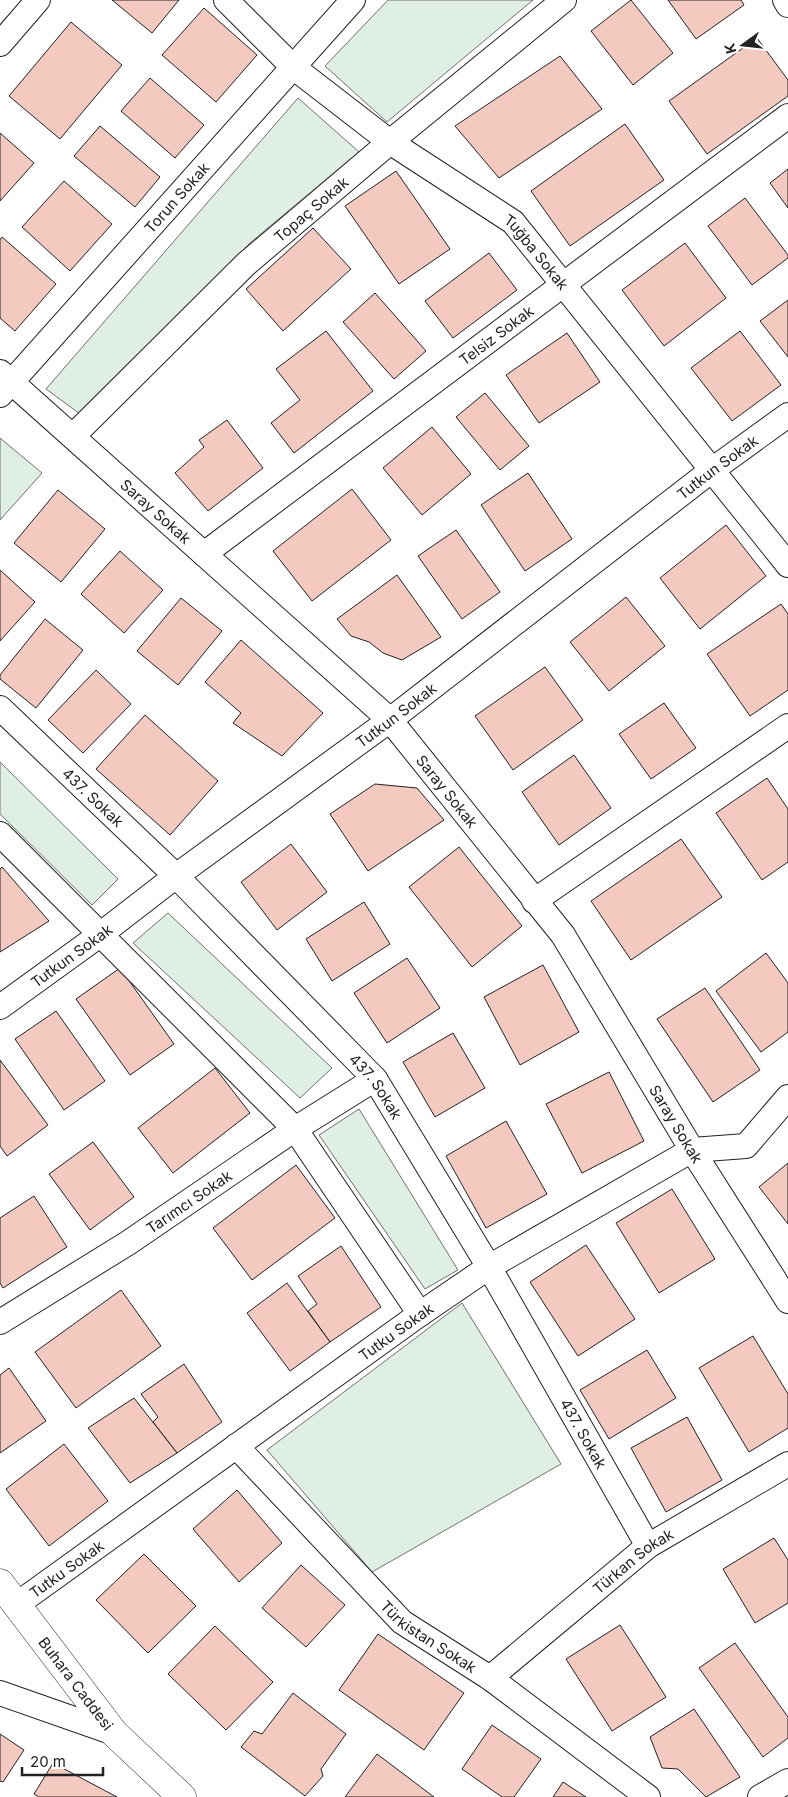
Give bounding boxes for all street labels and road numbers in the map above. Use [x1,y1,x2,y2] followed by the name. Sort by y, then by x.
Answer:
[140,157,214,237] street label: Torun Sokak
[270,172,353,246] street label: Topaç Sokak
[501,210,573,294] street label: Tuğba Sokak
[455,300,538,369] street label: Telsiz Sokak
[673,430,762,503] street label: Tutkun Sokak
[117,475,196,548] street label: Saray Sokak
[352,678,441,751] street label: Tutkun Sokak
[412,751,483,832] street label: Saray Sokak
[59,763,129,831] street label: 437. Sokak
[27,919,116,991] street label: Tutkun Sokak
[346,1049,407,1123] street label: 437. Sokak
[646,1081,708,1167] street label: Saray Sokak
[142,1165,236,1237] street label: Tarımcı Sokak
[355,1298,437,1365] street label: Tutku Sokak
[556,1395,612,1473] street label: 437. Sokak
[589,1523,677,1598] street label: Türkan Sokak
[25,1535,108,1602] street label: Tutku Sokak
[377,1596,481,1677] street label: Türkistan Sokak
[35,1633,118,1734] street label: Buhara Caddesi

